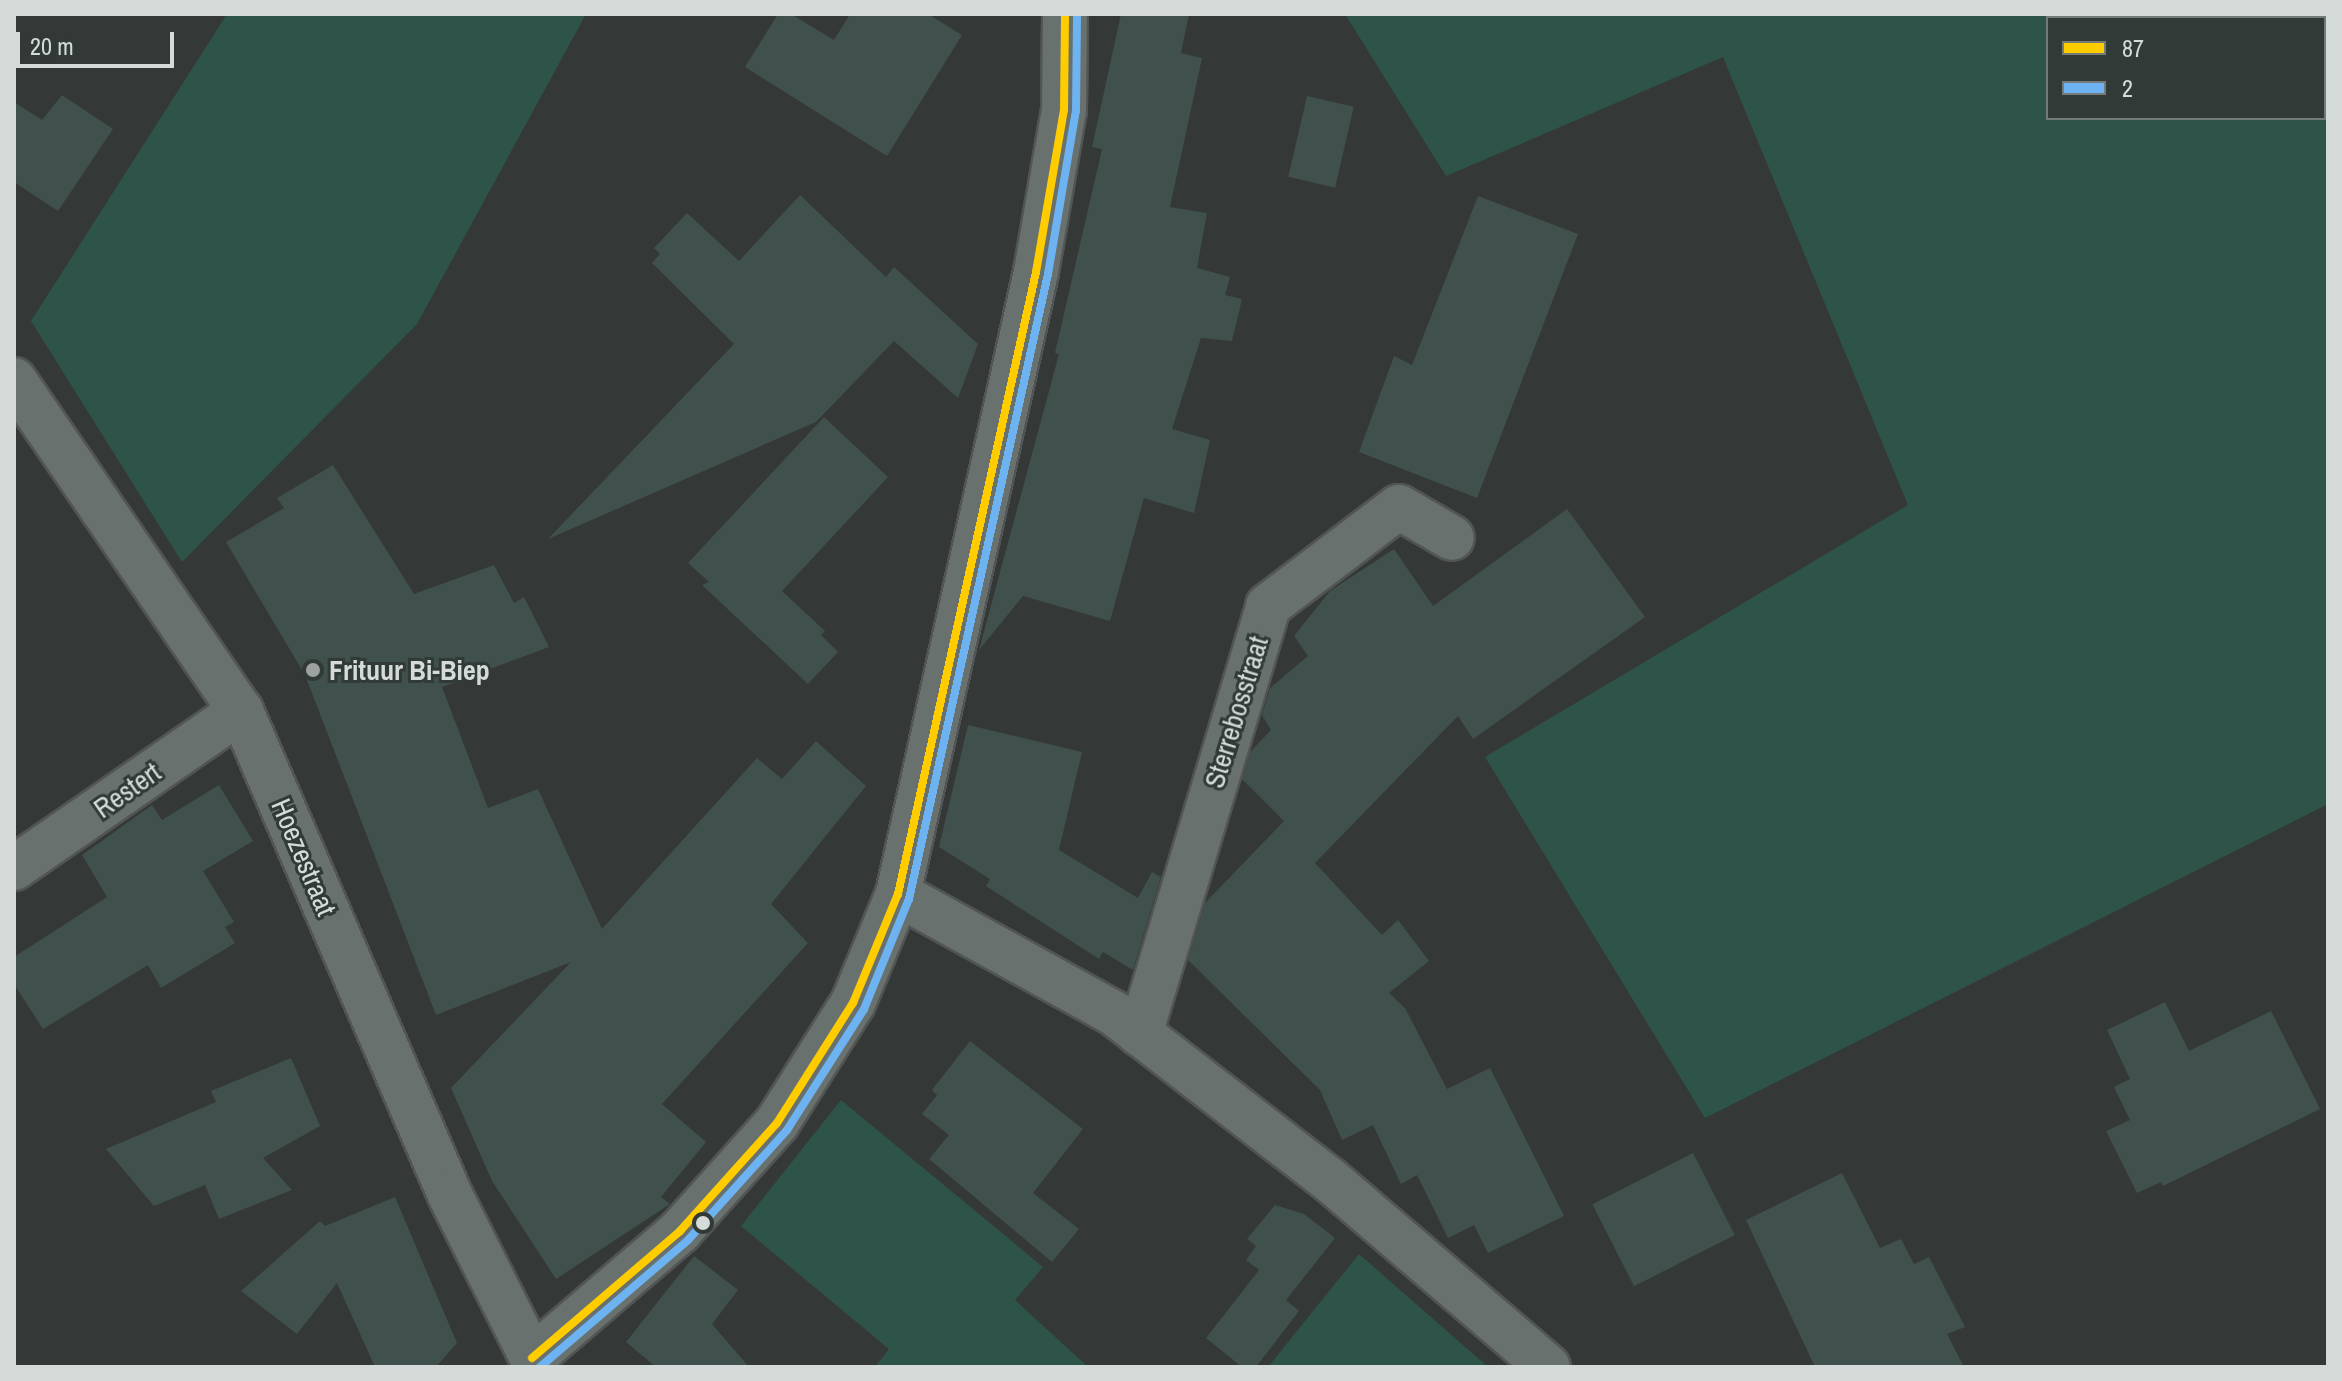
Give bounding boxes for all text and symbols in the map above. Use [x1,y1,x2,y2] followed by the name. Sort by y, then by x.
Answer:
[20,16,178,66] scale bar
[2046,16,2326,120] legend
[30,30,74,62] text: 20 m
[2122,32,2144,64] text: 87
[2122,72,2133,104] text: 2
[1197,632,1275,792] street label: Sterrebosstraat
[329,653,490,687] place label: Frituur Bi-Biep
[304,661,322,679] marker: Frituur Bi-Biep
[87,755,167,825] street label: Restert
[264,793,344,921] street label: Hoezestraat
[695,1215,711,1231] unlabelled marker

